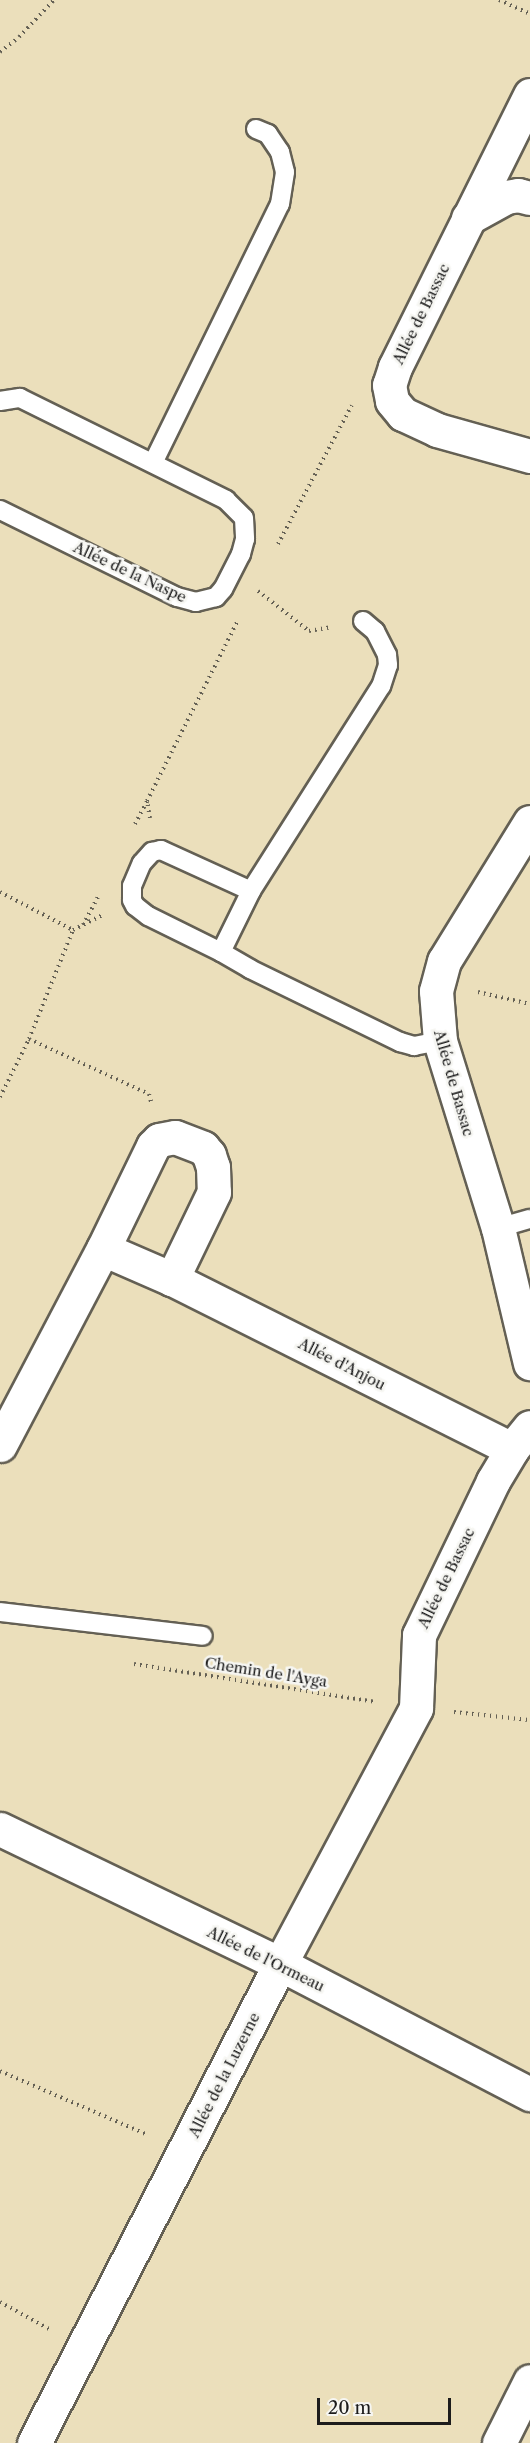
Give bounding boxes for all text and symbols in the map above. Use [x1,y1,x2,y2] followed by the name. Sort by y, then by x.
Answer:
[389,261,453,367] street label: Allée de Bassac
[71,538,189,606] street label: Allée de la Naspe
[430,1028,478,1138] street label: Allée de Bassac
[295,1334,389,1394] street label: Allée d'Anjou
[414,1525,478,1631] street label: Allée de Bassac
[204,1653,328,1691] street label: Chemin de l'Ayga
[204,1923,328,1995] street label: Allée de l'Ormeau
[185,2009,263,2141] street label: Allée de la Luzerne
[320,2386,454,2424] scale bar
[328,2397,371,2419] text: 20 m

